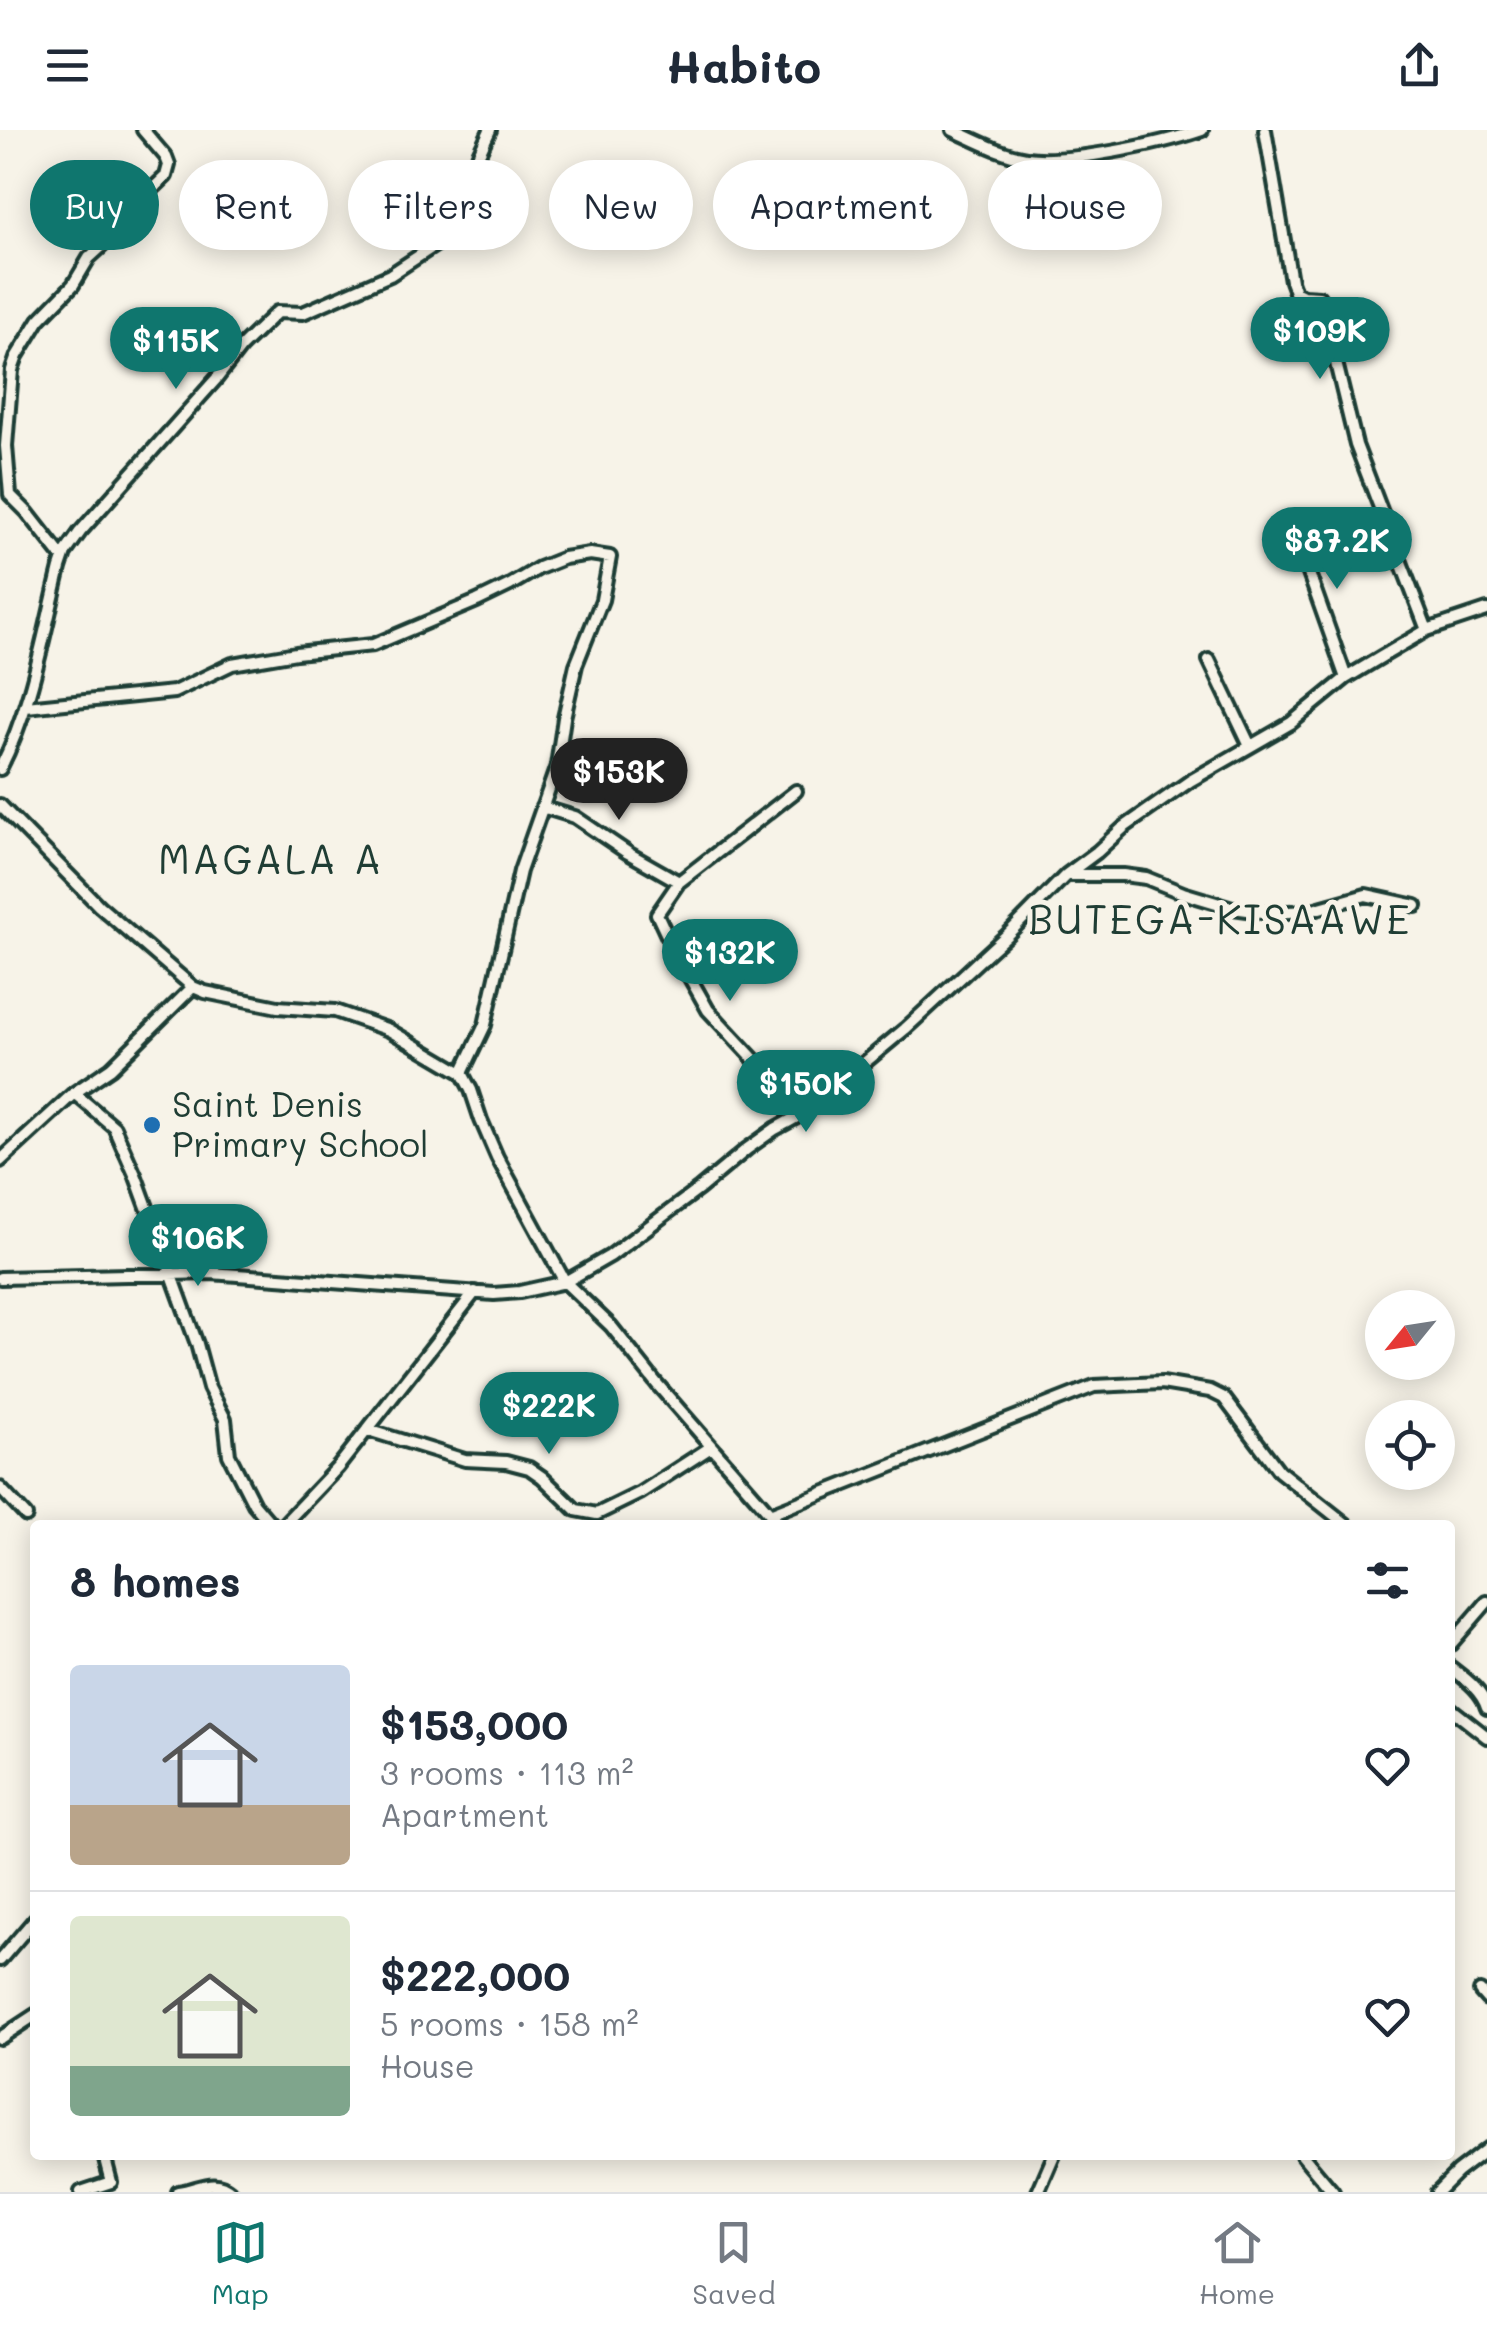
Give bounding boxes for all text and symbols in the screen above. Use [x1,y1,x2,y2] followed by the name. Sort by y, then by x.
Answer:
[666,36,821,94] text: Habito
[40,38,95,93] icon: menu
[1392,38,1447,93] icon: share
[30,160,159,250] chip: Buy
[179,160,328,250] chip: Rent
[348,160,529,250] chip: Filters
[549,160,693,250] chip: New
[713,160,968,250] chip: Apartment
[988,160,1162,250] chip: House
[1250,297,1390,382] pin: $109K
[106,307,246,392] pin: $115K
[1273,308,1367,350] text: $109K
[132,318,220,360] text: $115K
[1256,507,1418,592] pin: $87.2K
[1284,518,1390,560] text: $87.2K
[549,738,689,823] pin: $153K
[573,749,665,791] text: $153K
[158,832,384,884] district label: MAGALA A
[1028,892,1412,944] district label: BUTEGA-KISAAWE
[660,919,800,1004] pin: $132K
[684,930,776,972] text: $132K
[736,1050,876,1135] pin: $150K
[759,1061,853,1103] text: $150K
[172,1080,429,1166] place label: Saint Denis Primary School
[141,1114,163,1136] marker: Saint Denis Primary School
[128,1204,268,1289] pin: $106K
[151,1215,245,1257] text: $106K
[1365,1290,1455,1380] north arrow
[1365,1290,1455,1490] map controls
[479,1372,619,1457] pin: $222K
[502,1383,596,1425] text: $222K
[1365,1400,1455,1490] button: locate
[70,1553,241,1608] text: 8 homes
[1360,1553,1415,1608] icon: filters
[380,1696,568,1751] text: $153,000
[150,1705,270,1825] icon: home
[1360,1738,1415,1793] icon: heart
[380,1751,634,1793] text: 3 rooms · 113 m²
[380,1793,549,1835] text: Apartment
[380,1947,570,2002] text: $222,000
[150,1956,270,2076] icon: home
[1360,1989,1415,2044] icon: heart
[380,2002,639,2044] text: 5 rooms · 158 m²
[380,2044,475,2086] text: House
[212,2215,269,2311] tab: Map
[692,2215,775,2311] tab: Saved
[1199,2215,1275,2311] tab: Home

